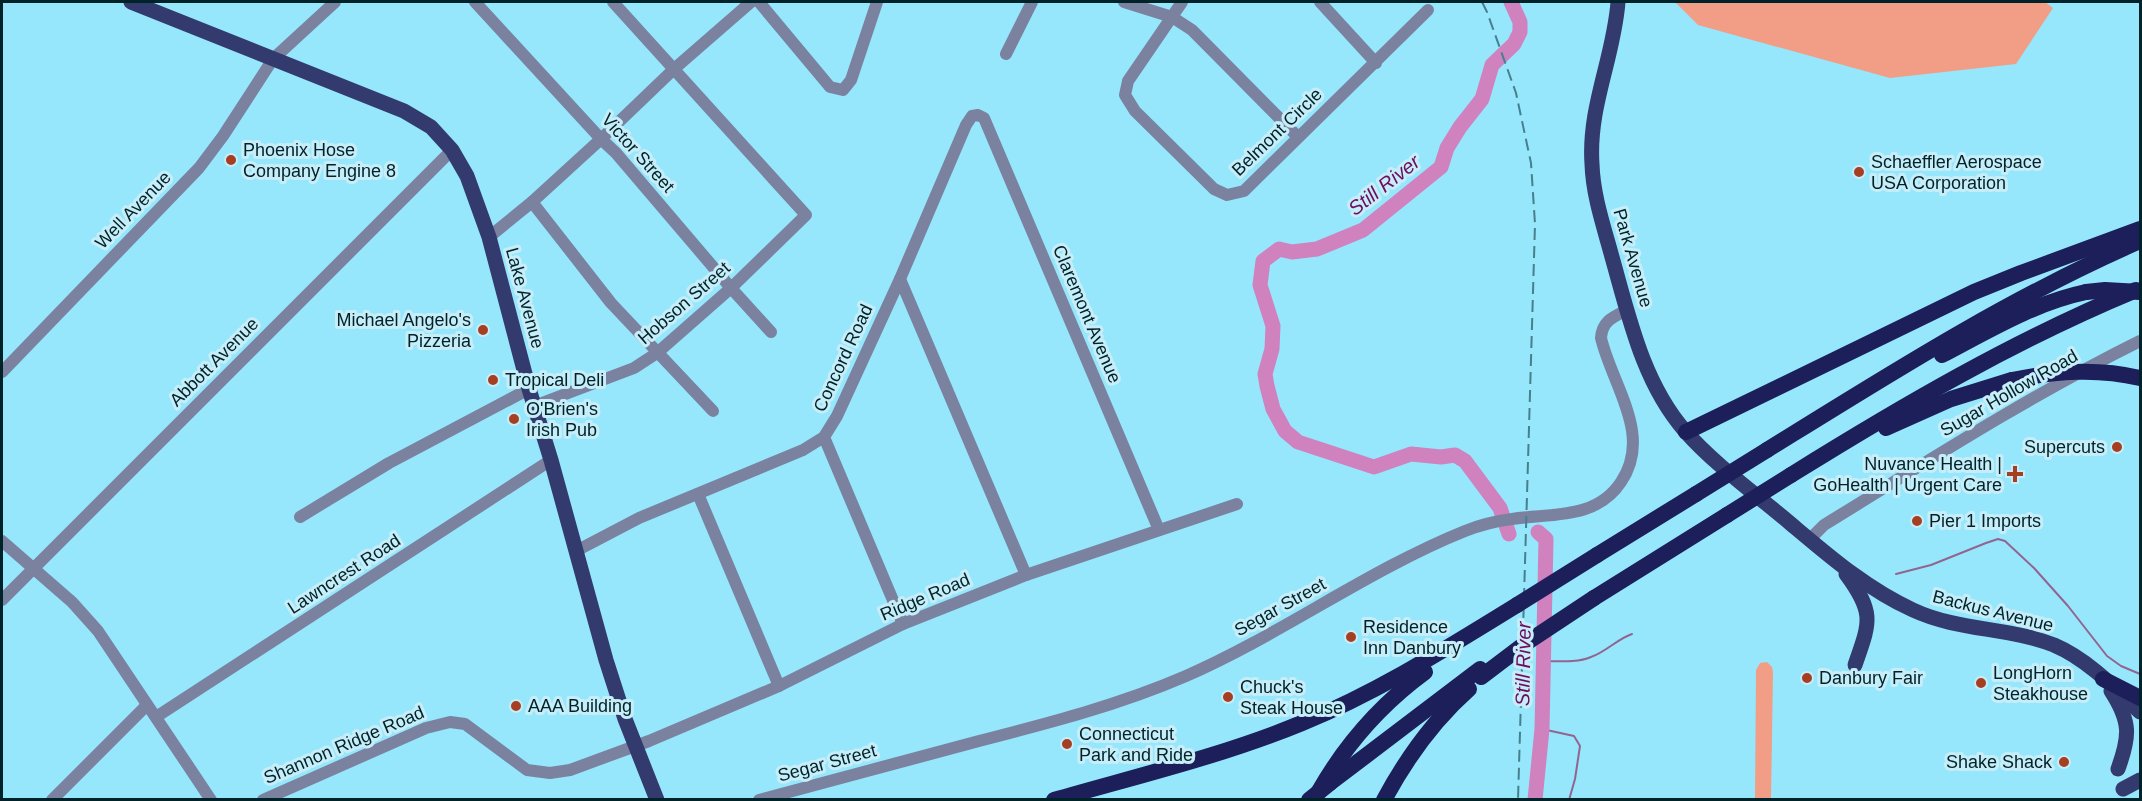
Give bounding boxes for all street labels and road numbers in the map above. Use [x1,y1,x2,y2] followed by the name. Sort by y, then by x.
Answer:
[1228,84,1326,180] street label: Belmont Circle
[598,110,678,196] street label: Victor Street
[91,167,175,253] street label: Well Avenue
[1609,206,1657,310] street label: Park Avenue
[1049,242,1125,386] street label: Claremont Avenue
[502,245,548,351] street label: Lake Avenue
[634,258,734,348] street label: Hobson Street
[809,301,877,415] street label: Concord Road
[166,314,262,410] street label: Abbott Avenue
[1937,346,2081,440] street label: Sugar Hollow Road
[284,530,404,618] street label: Lawncrest Road
[877,569,973,625] street label: Ridge Road
[1231,574,1329,640] street label: Segar Street
[1931,586,2055,636] street label: Backus Avenue
[261,702,427,788] street label: Shannon Ridge Road
[776,740,878,786] street label: Segar Street

